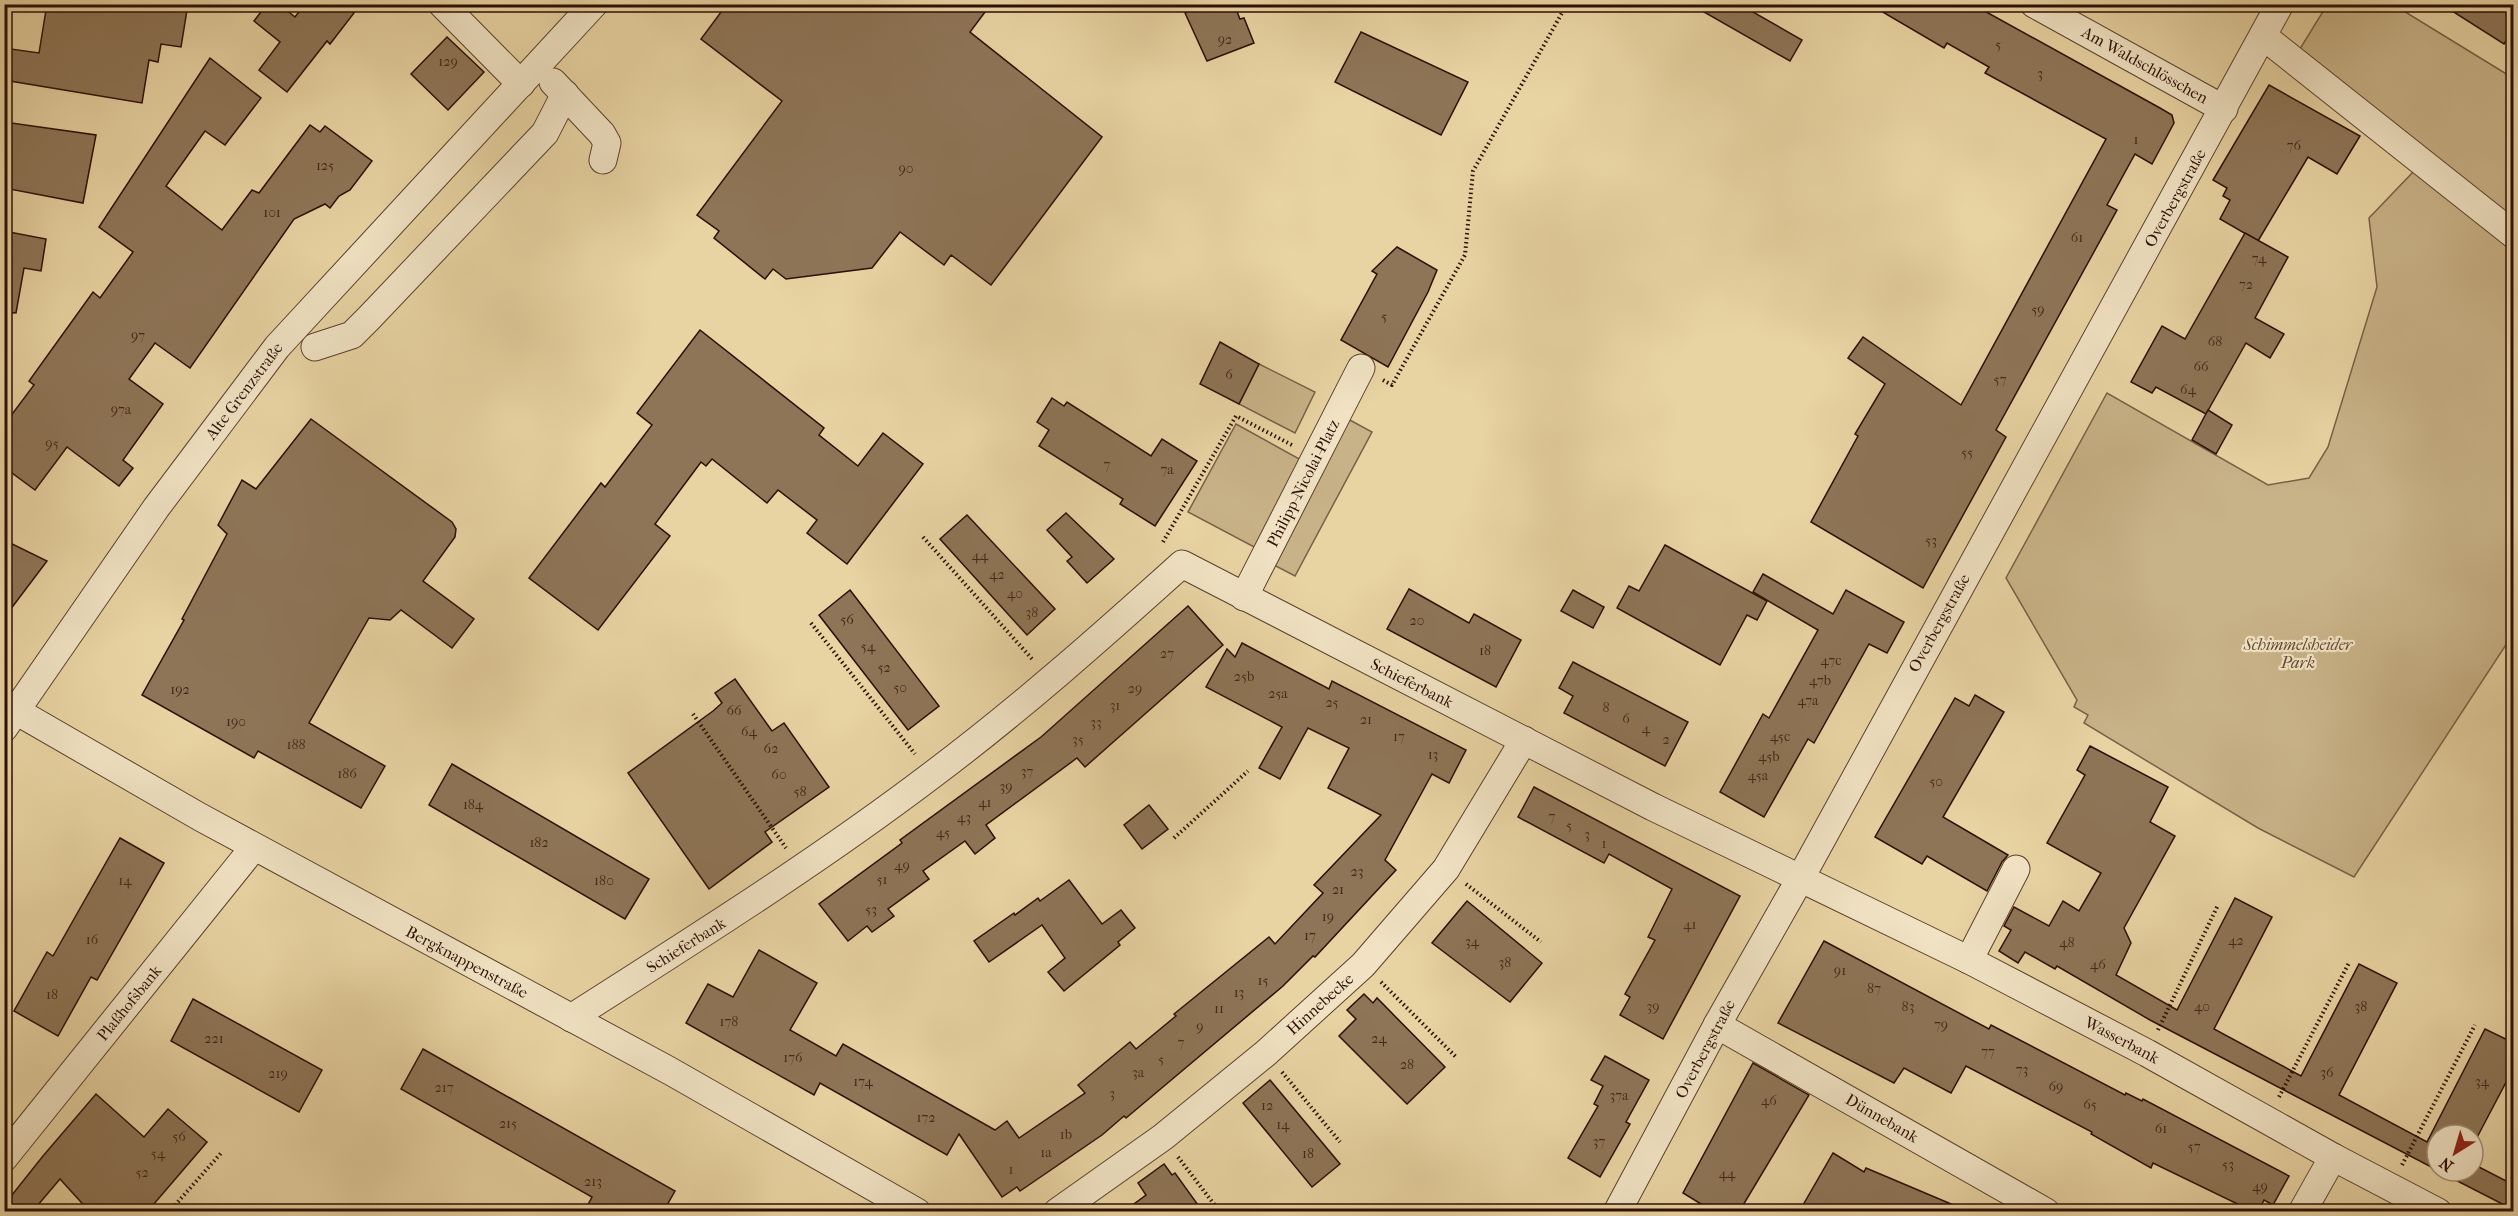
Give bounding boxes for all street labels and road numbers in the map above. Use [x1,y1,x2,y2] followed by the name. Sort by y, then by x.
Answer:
[2078,22,2212,108] street label: Am Waldschlösschen
[2140,146,2210,250] street label: Overbergstraße
[201,339,287,444] street label: Alte Grenzstraße
[1263,416,1343,550] street label: Philipp-Nicolai-Platz
[1904,571,1974,675] street label: Overbergstraße
[1368,654,1457,712] street label: Schieferbank
[643,913,730,977] street label: Schieferbank
[403,922,531,1002] street label: Bergknappenstraße
[93,961,166,1045] street label: Plaßhofsbank
[1283,969,1357,1039] street label: Hinnebecke
[1671,996,1739,1102] street label: Overbergstraße
[2081,1012,2163,1068] street label: Wasserbank
[1842,1090,1922,1147] street label: Dünnebank

